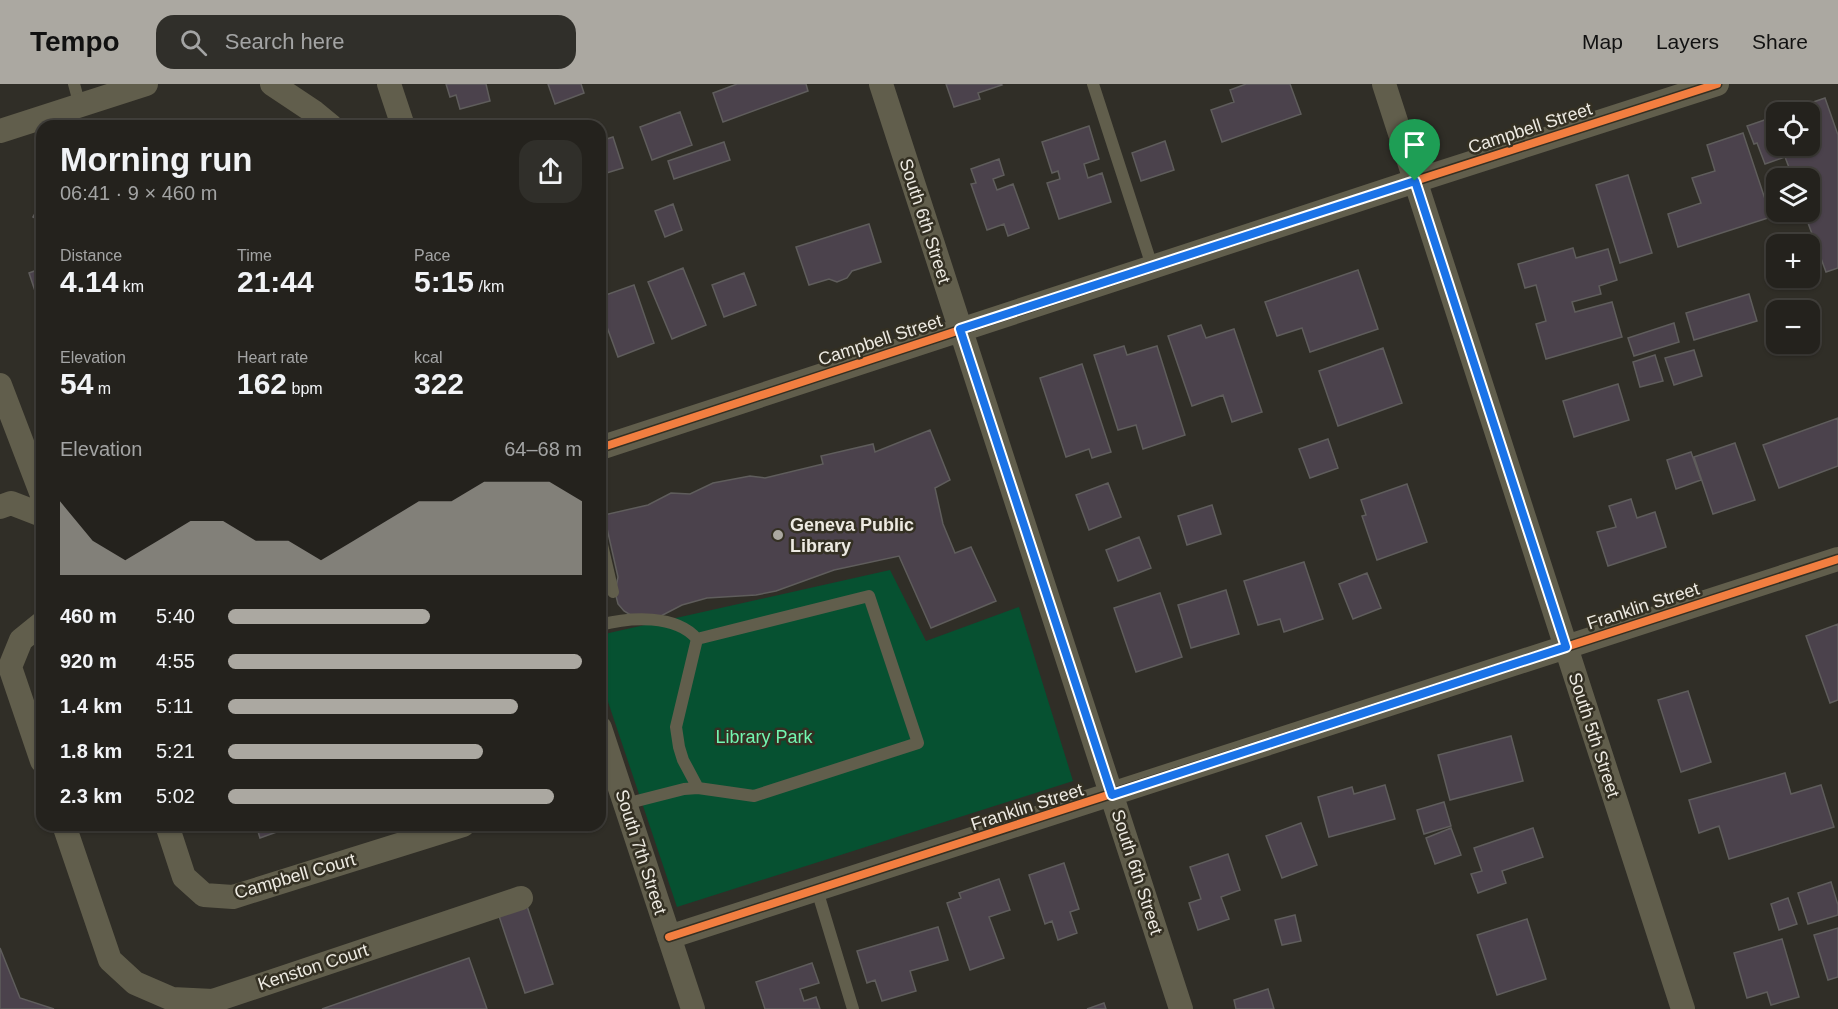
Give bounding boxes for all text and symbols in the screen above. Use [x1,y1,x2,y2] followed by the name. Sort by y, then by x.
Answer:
[156,15,576,69] search box
[30,26,120,57] text: Tempo
[177,26,210,59] icon: search
[225,29,345,54] text: Search here
[1582,30,1623,53] text: Map
[1656,30,1719,53] text: Layers
[1752,30,1808,53] text: Share
[1466,99,1594,157] street label: Campbell Street
[1766,102,1820,354] map controls
[1766,102,1820,156] button: locate
[1389,119,1440,181] pin
[1398,128,1431,161] icon: arrive
[519,140,582,203] button: share
[60,141,252,178] text: Morning run
[895,156,955,286] street label: South 6th Street
[1766,168,1820,222] button: layers
[60,182,217,204] text: 06:41 · 9 × 460 m
[1766,234,1820,288] button: +
[60,247,122,264] text: Distance
[237,247,272,264] text: Time
[414,247,450,264] text: Pace
[60,265,118,298] text: 4.14
[237,265,314,298] text: 21:44
[414,265,474,298] text: 5:15
[118,278,144,295] text: km
[474,278,504,295] text: /km
[1766,300,1820,354] button: −
[816,311,944,369] street label: Campbell Street
[60,349,126,366] text: Elevation
[237,349,308,366] text: Heart rate
[414,349,442,366] text: kcal
[60,367,93,400] text: 54
[237,367,287,400] text: 162
[414,367,464,400] text: 322
[93,380,111,397] text: m
[287,380,323,397] text: bpm
[60,438,142,460] text: Elevation
[504,438,582,460] text: 64–68 m
[790,515,914,556] place label: Geneva Public Library
[771,528,785,542] marker: Geneva Public Library
[1584,578,1702,634] street label: Franklin Street
[60,605,117,627] text: 460 m
[156,605,195,627] text: 5:40
[60,650,117,672] text: 920 m
[156,650,195,672] text: 4:55
[1564,670,1624,800] street label: South 5th Street
[60,695,122,717] text: 1.4 km
[156,695,193,717] text: 5:11
[715,727,814,747] park label: Library Park
[60,740,122,762] text: 1.8 km
[156,740,195,762] text: 5:21
[968,779,1086,835] street label: Franklin Street
[60,785,122,807] text: 2.3 km
[156,785,195,807] text: 5:02
[611,787,671,917] street label: South 7th Street
[1107,807,1167,937] street label: South 6th Street
[232,849,358,903] street label: Campbell Court
[255,940,371,994] street label: Kenston Court

